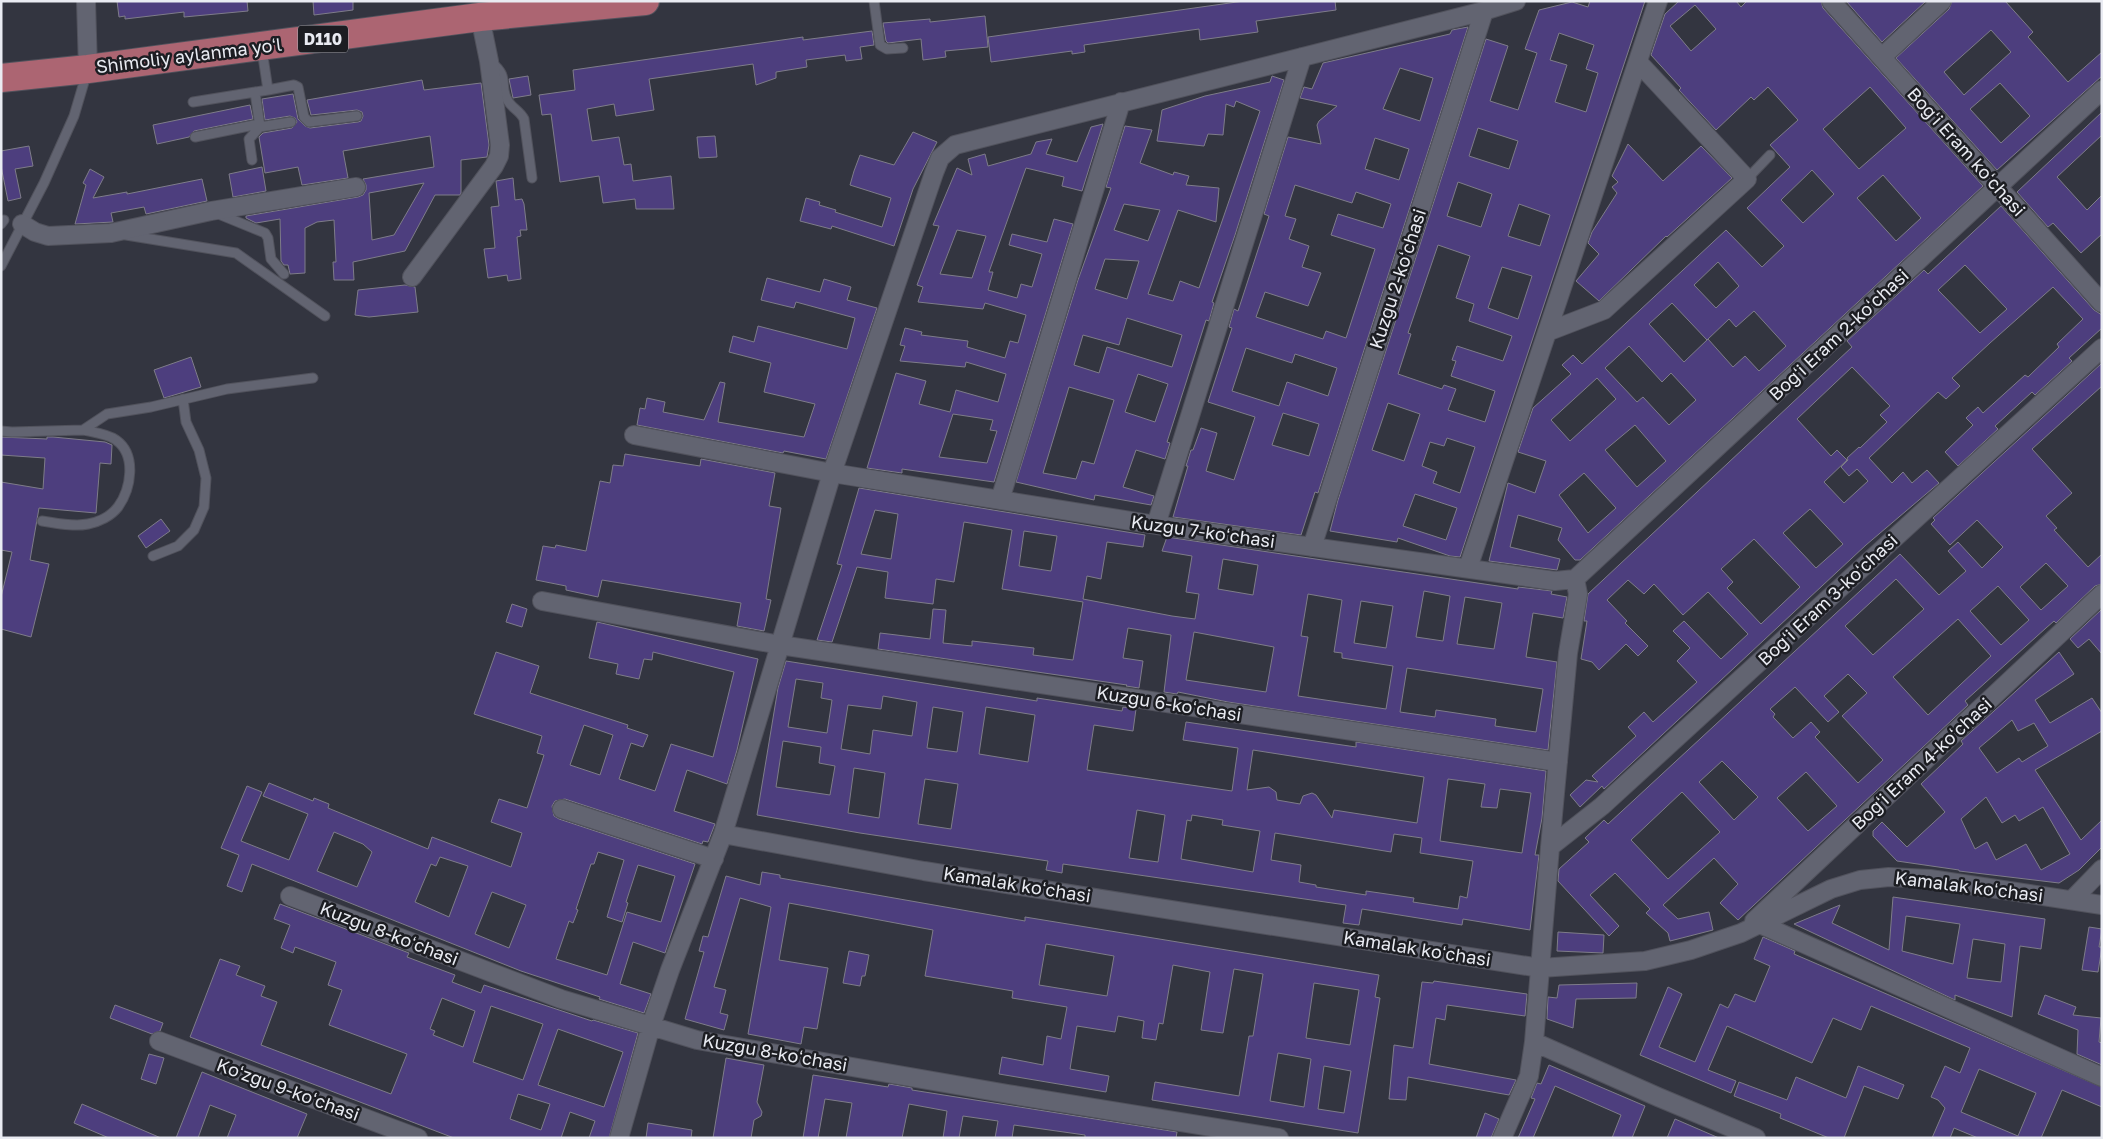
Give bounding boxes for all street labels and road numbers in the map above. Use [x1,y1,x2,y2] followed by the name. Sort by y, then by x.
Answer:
[298,26,348,52] road number: D110
[95,33,283,77] street label: Shimoliy aylanma yoʻl
[1903,82,2030,220] street label: Bogʻi Eram koʻchasi
[1364,206,1430,351] street label: Kuzgu 2-koʻchasi
[1764,264,1913,405] street label: Bogʻi Eram 2-koʻchasi
[1130,510,1276,552] street label: Kuzgu 7-koʻchasi
[1753,529,1902,670] street label: Bogʻi Eram 3-koʻchasi
[1095,681,1243,725] street label: Kuzgu 6-koʻchasi
[1847,693,1996,834] street label: Bogʻi Eram 4-koʻchasi
[942,861,1093,907] street label: Kamalak koʻchasi
[1894,866,2044,906] street label: Kamalak koʻchasi
[317,897,462,970] street label: Kuzgu 8-koʻchasi
[1342,925,1493,971] street label: Kamalak koʻchasi
[701,1028,849,1076] street label: Kuzgu 8-koʻchasi
[214,1053,363,1125] street label: Koʻzgu 9-koʻchasi

